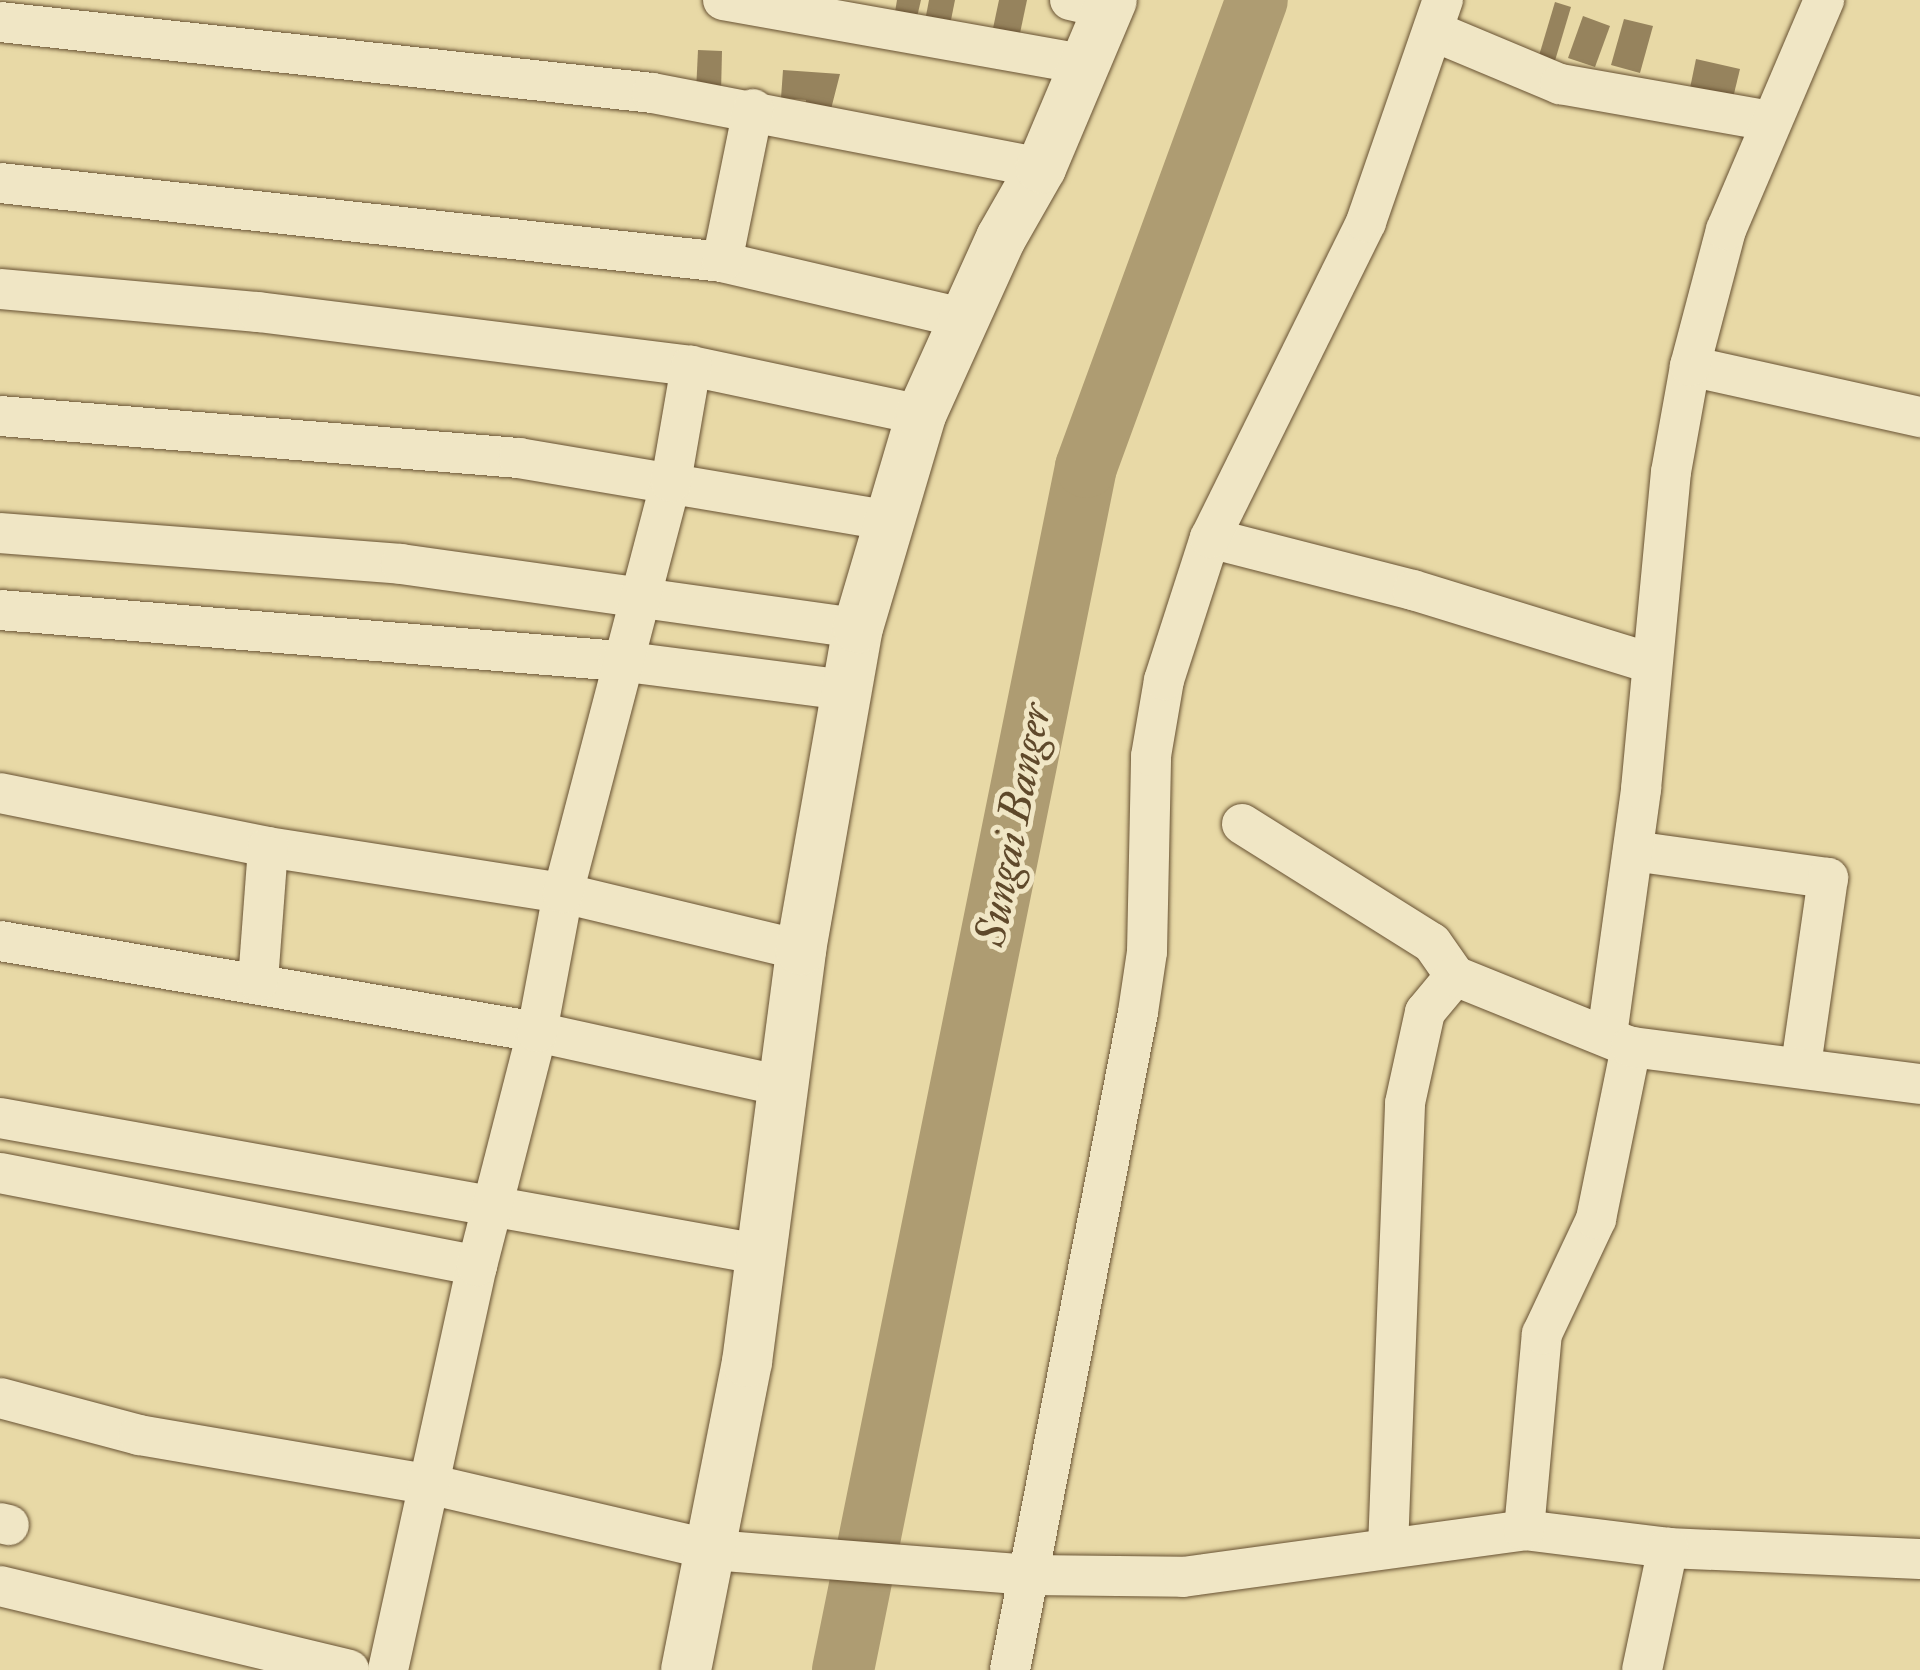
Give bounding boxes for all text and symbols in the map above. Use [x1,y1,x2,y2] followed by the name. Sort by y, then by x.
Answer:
[964,699,1064,951] water label: Sungai Banger

